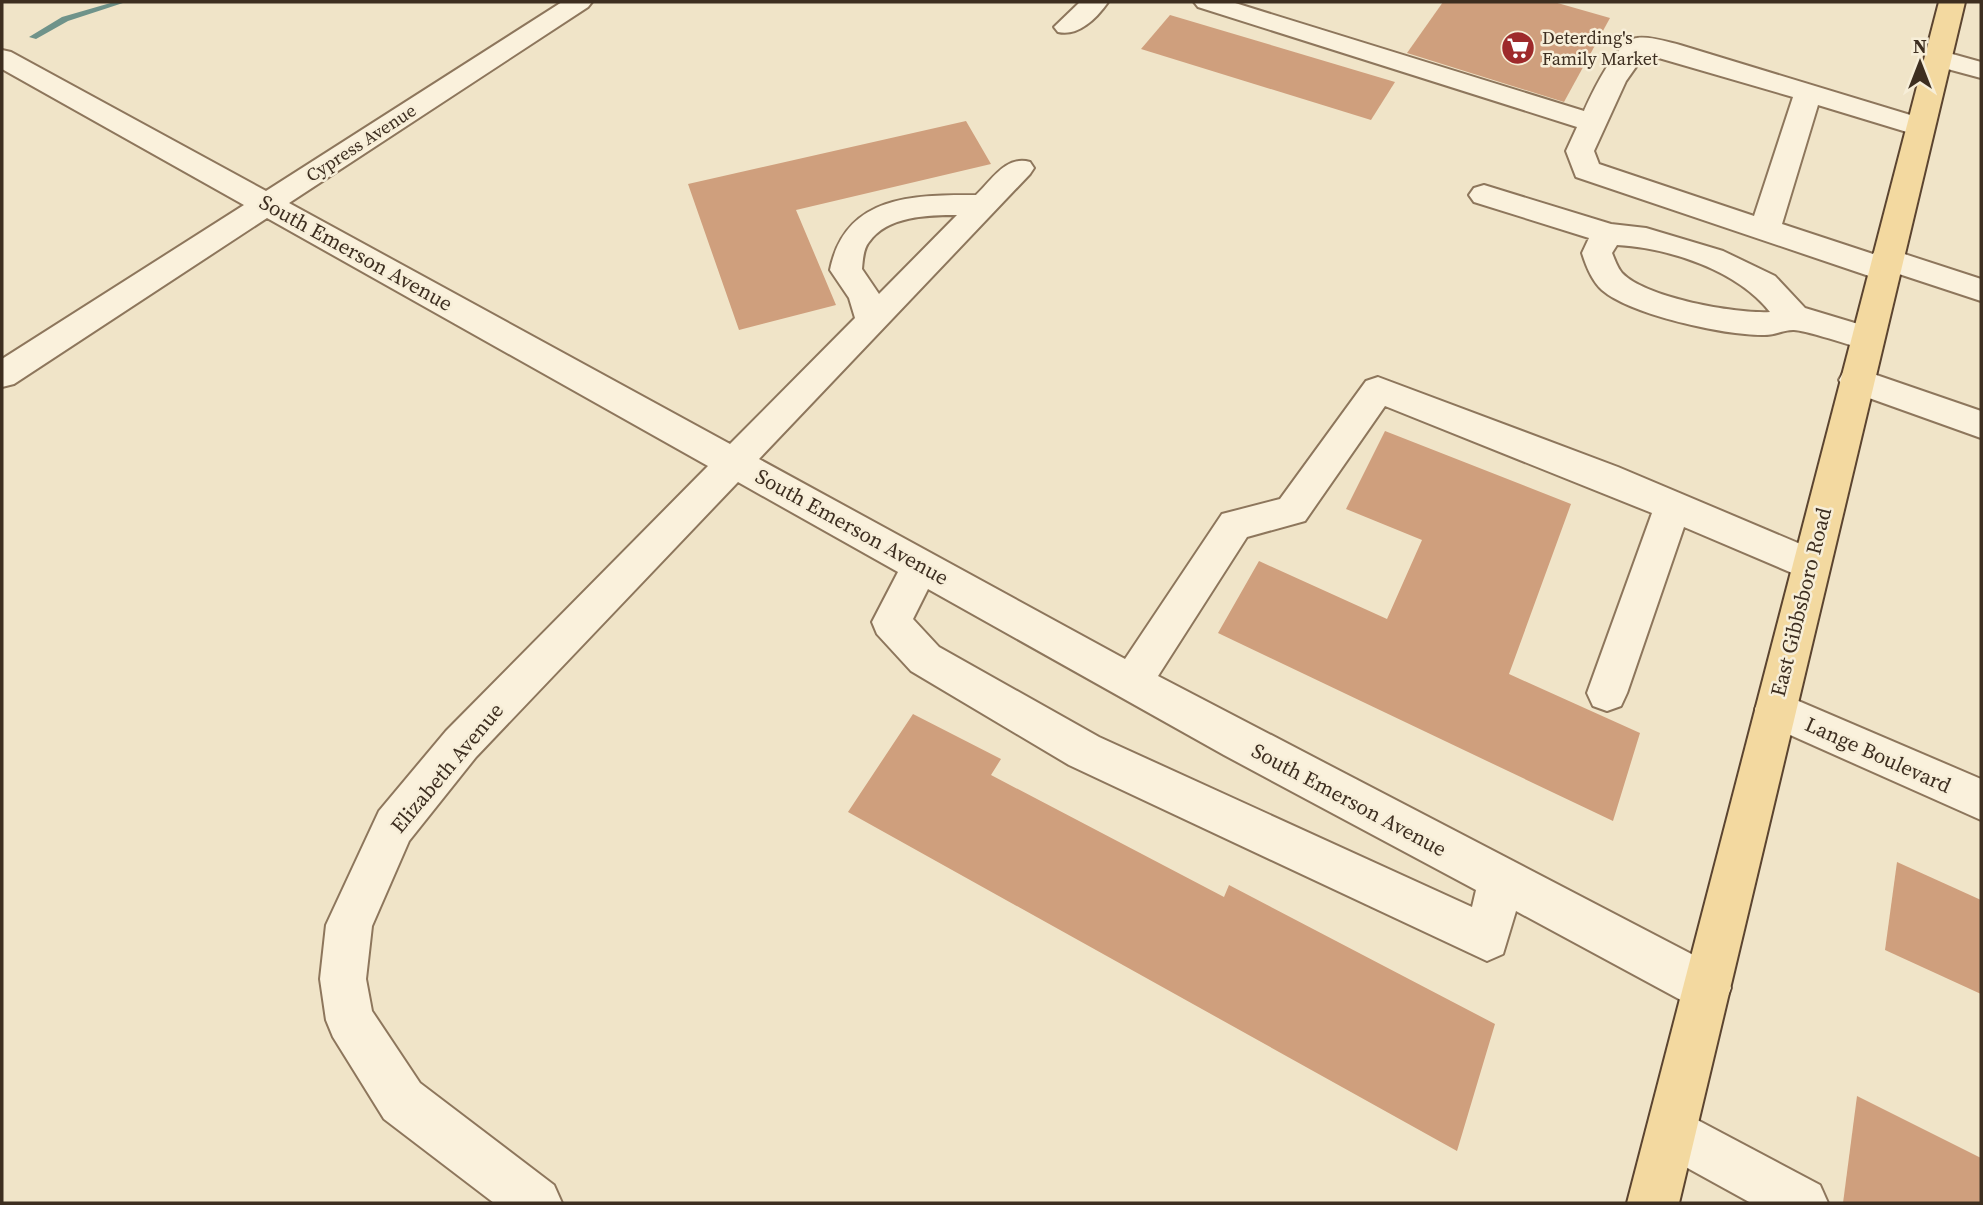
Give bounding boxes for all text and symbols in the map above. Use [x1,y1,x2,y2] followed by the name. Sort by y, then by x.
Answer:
[1542,25,1658,71] place label: Deterding's Family Market
[1885,28,1955,98] north arrow
[1499,29,1537,67] supermarket icon: Deterding's Family Market
[1913,33,1927,59] text: N
[301,98,421,188] street label: Cypress Avenue
[254,187,458,318] street label: South Emerson Avenue
[750,461,954,592] street label: South Emerson Avenue
[1763,504,1838,700] street label: East Gibbsboro Road
[384,696,510,839] street label: Elizabeth Avenue
[1801,709,1956,800] street label: Lange Boulevard
[1247,736,1452,863] street label: South Emerson Avenue

